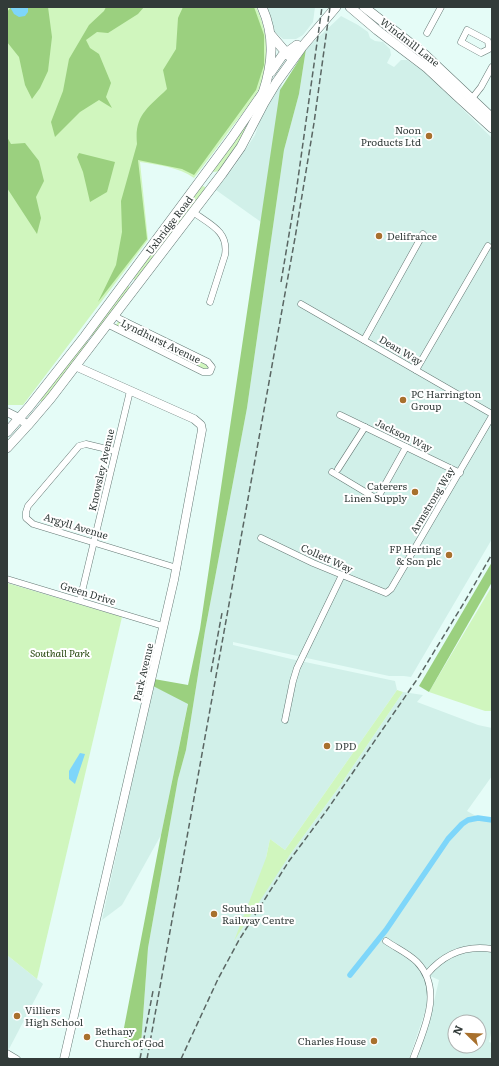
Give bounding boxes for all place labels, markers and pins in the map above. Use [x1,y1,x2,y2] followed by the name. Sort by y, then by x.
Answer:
[361,122,421,149] place label: Noon Products Ltd
[424,131,434,141] marker: Noon Products Ltd
[387,228,437,243] place label: Delifrance
[374,231,384,241] marker: Delifrance
[411,386,481,413] place label: PC Harrington Group
[398,395,408,405] marker: PC Harrington Group
[344,478,407,505] place label: Caterers Linen Supply
[410,487,420,497] marker: Caterers Linen Supply
[389,541,441,568] place label: FP Herting & Son plc
[444,550,454,560] marker: FP Herting & Son plc
[335,738,357,753] place label: DPD
[322,741,332,751] marker: DPD
[222,900,294,927] place label: Southall Railway Centre
[209,909,219,919] marker: Southall Railway Centre
[25,1002,84,1029] place label: Villiers High School
[12,1011,22,1021] marker: Villiers High School
[95,1023,164,1050] place label: Bethany Church of God
[82,1032,92,1042] marker: Bethany Church of God
[298,1033,366,1048] place label: Charles House
[369,1036,379,1046] marker: Charles House

